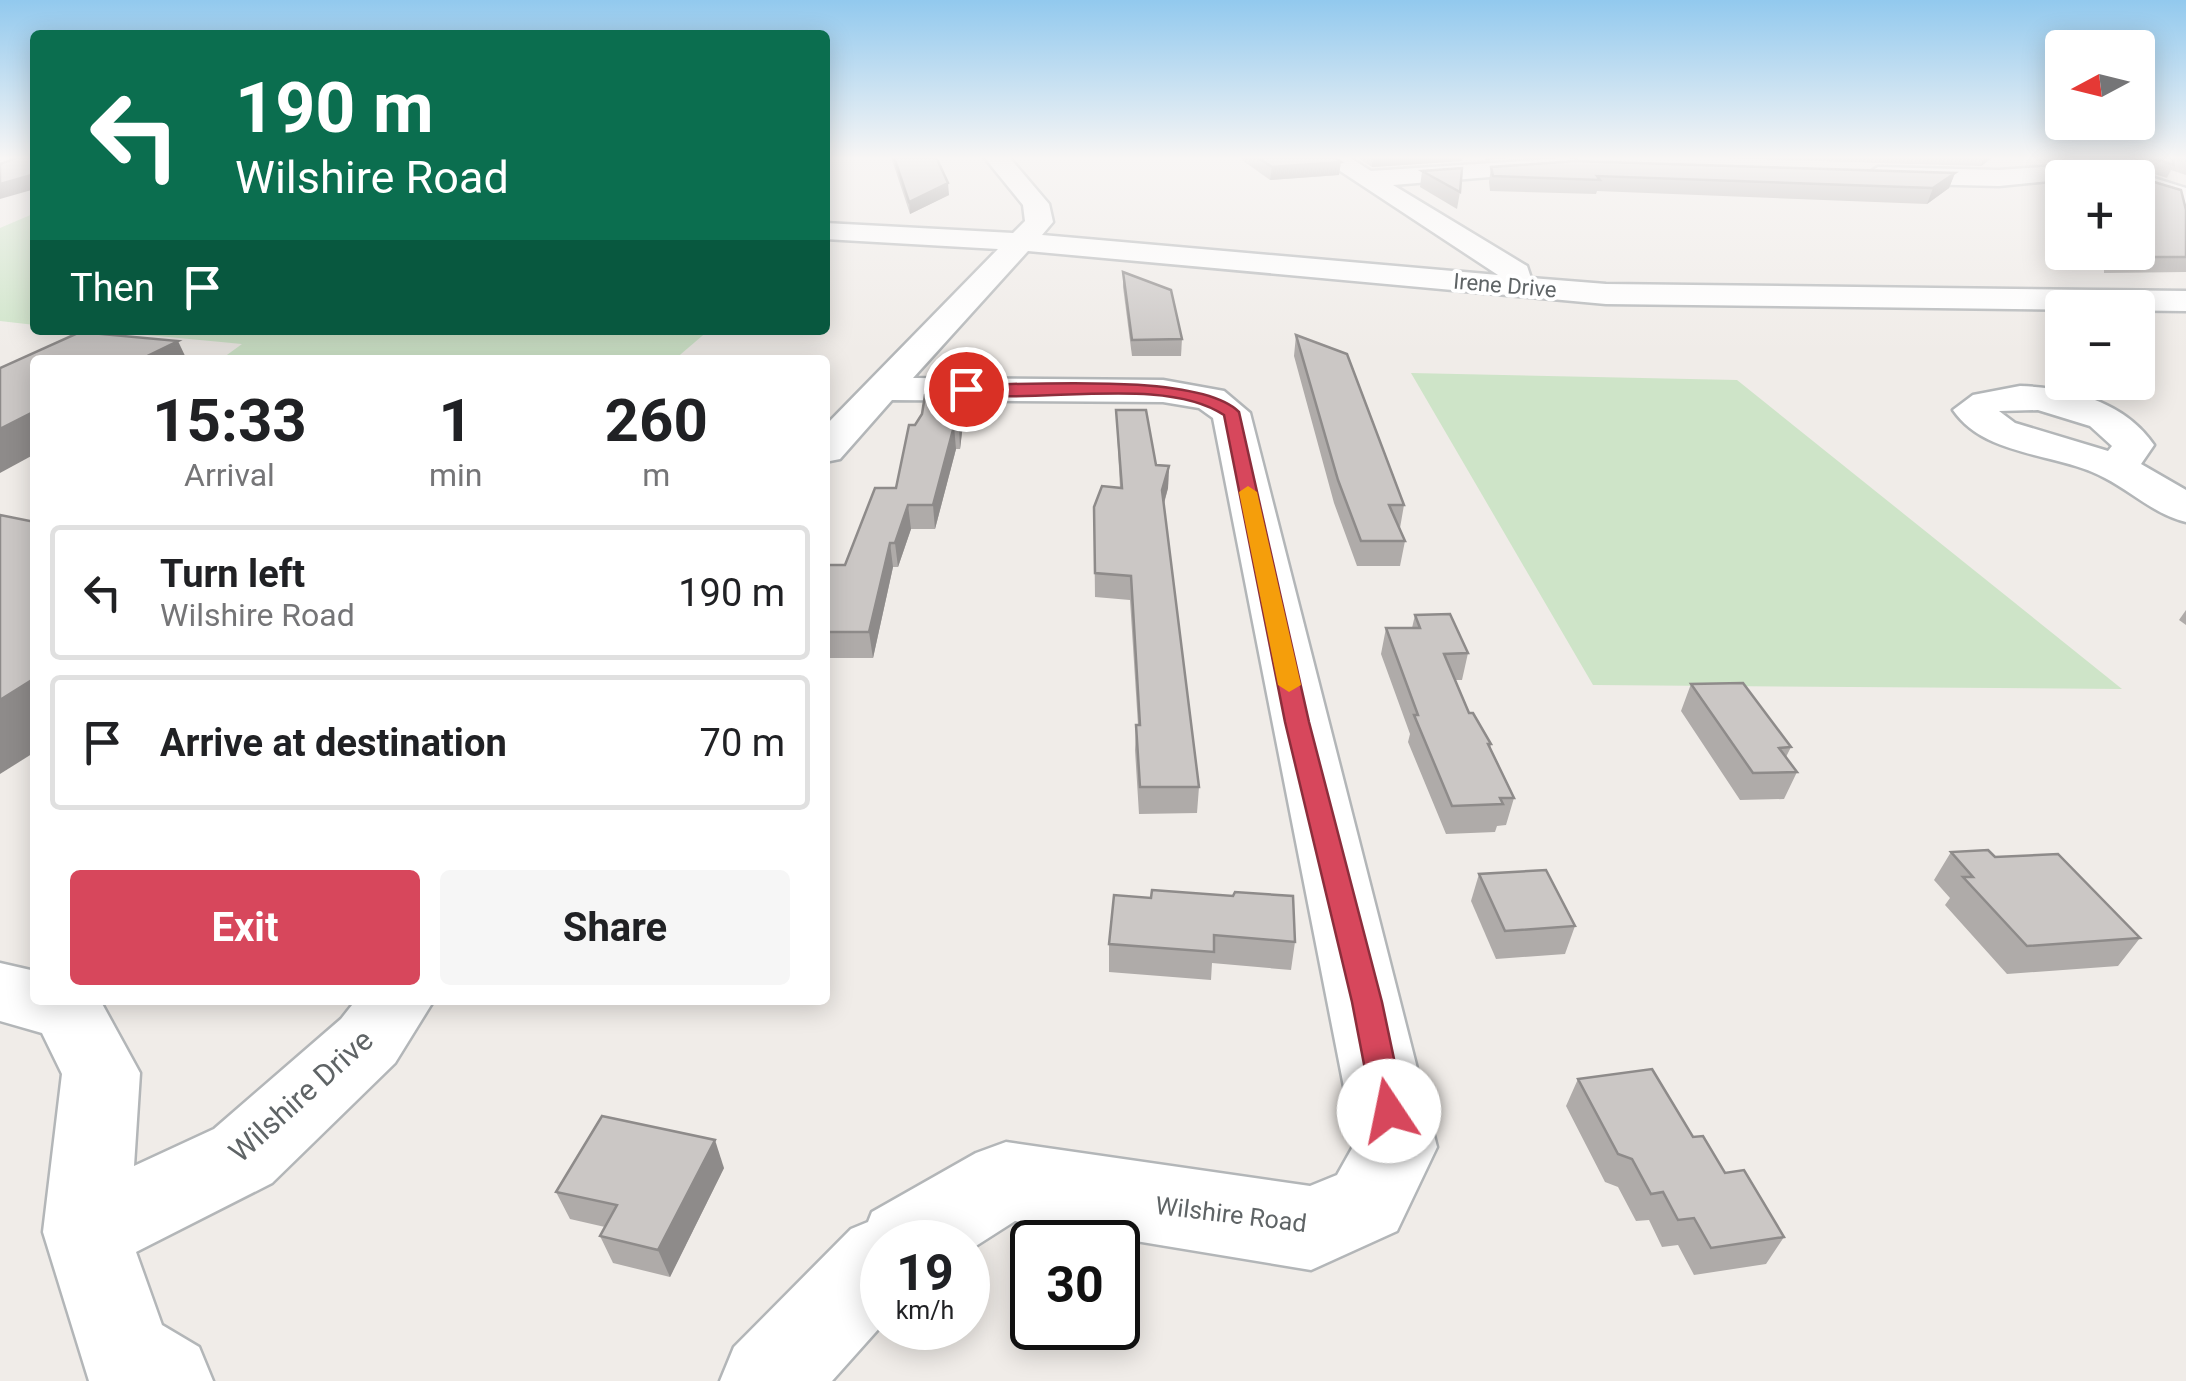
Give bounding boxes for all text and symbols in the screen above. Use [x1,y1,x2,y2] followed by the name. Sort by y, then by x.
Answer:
[2045,30,2155,140] north arrow
[2045,30,2155,400] map controls
[235,67,434,149] text: 190 m
[70,70,200,200] icon: left
[235,151,509,204] text: Wilshire Road
[2045,160,2155,270] button: +
[175,260,230,315] icon: arrive
[70,266,155,310] text: Then
[1452,269,1558,302] street label: Irene Drive
[2045,290,2155,400] button: −
[924,347,1009,432] pin
[939,362,994,417] icon: arrive
[152,385,307,456] text: 15:33
[438,385,473,456] text: 1
[605,385,708,456] text: 260
[184,456,275,494] text: Arrival
[429,456,482,494] text: min
[642,456,670,494] text: m
[160,552,305,596] text: Turn left
[75,565,130,620] icon: left
[678,571,785,615] text: 190 m
[160,596,355,634] text: Wilshire Road
[75,715,130,770] icon: arrive
[160,721,507,765] text: Arrive at destination
[700,721,785,765] text: 70 m
[70,870,420,985] button: Exit
[440,870,790,985] button: Share
[222,1022,380,1169] street label: Wilshire Drive
[1337,1059,1441,1163] position arrow
[1154,1191,1308,1238] street label: Wilshire Road
[1010,1220,1140,1350] speed limit sign: 30
[896,1244,954,1302] text: 19
[896,1296,954,1325] text: km/h

